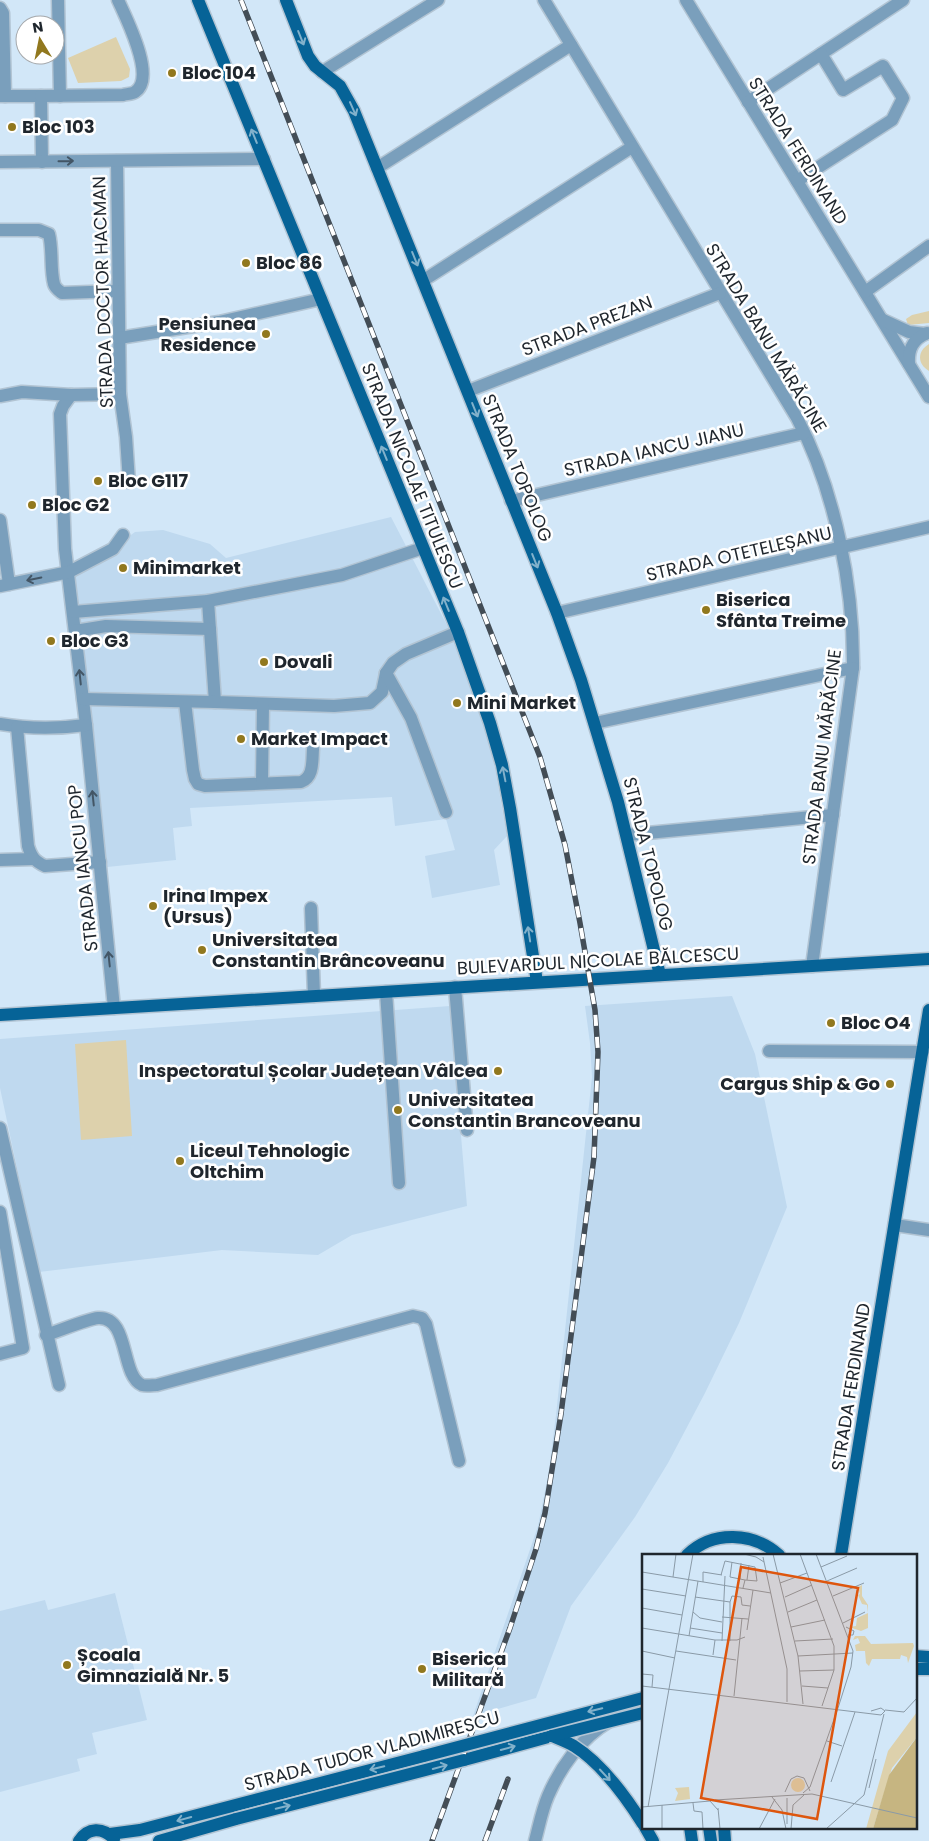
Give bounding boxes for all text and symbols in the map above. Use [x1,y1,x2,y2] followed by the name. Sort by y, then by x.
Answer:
[15,15,65,65] north arrow
[31,16,45,38] text: N
[297,30,306,45] one-way arrow
[182,60,256,85] place label: Bloc 104
[166,67,178,79] marker: Bloc 104
[743,72,854,229] street label: STRADA FERDINAND
[348,101,358,116] one-way arrow
[22,114,95,139] place label: Bloc 103
[6,121,18,133] marker: Bloc 103
[249,129,259,144] one-way arrow
[58,157,74,166] one-way arrow
[86,176,119,408] street label: STRADA DOCTOR HACMAN
[700,238,833,437] street label: STRADA BANU MĂRĂCINE
[256,250,322,275] place label: Bloc 86
[410,251,420,266] one-way arrow
[240,257,252,269] marker: Bloc 86
[518,289,656,362] street label: STRADA PREZAN
[159,311,256,357] place label: Pensiunea Residence
[260,328,272,340] marker: Pensiunea Residence
[356,359,469,593] street label: STRADA NICOLAE TITULESCU
[476,390,559,545] street label: STRADA TOPOLOG
[471,402,480,417] one-way arrow
[561,417,746,482] street label: STRADA IANCU JIANU
[379,446,389,461] one-way arrow
[108,468,189,493] place label: Bloc G117
[92,475,104,487] marker: Bloc G117
[42,492,109,517] place label: Bloc G2
[26,499,38,511] marker: Bloc G2
[644,520,834,587] street label: STRADA OTETELEȘANU
[532,553,541,568] one-way arrow
[133,555,241,580] place label: Minimarket
[117,562,129,574] marker: Minimarket
[27,575,43,584] one-way arrow
[716,587,846,633] place label: Biserica Sfânta Treime
[440,597,450,612] one-way arrow
[700,604,712,616] marker: Biserica Sfânta Treime
[61,628,129,653] place label: Bloc G3
[45,635,57,647] marker: Bloc G3
[796,648,847,866] street label: STRADA BANU MĂRĂCINE
[274,649,333,674] place label: Dovali
[258,656,270,668] marker: Dovali
[75,669,85,685] one-way arrow
[467,690,576,715] place label: Mini Market
[451,697,463,709] marker: Mini Market
[251,726,388,751] place label: Market Impact
[235,733,247,745] marker: Market Impact
[498,766,508,782] one-way arrow
[617,774,680,933] street label: STRADA TOPOLOG
[61,783,104,953] street label: STRADA IANCU POP
[88,790,98,806] one-way arrow
[163,883,268,929] place label: Irina Impex (Ursus)
[147,900,159,912] marker: Irina Impex (Ursus)
[212,927,445,973] place label: Universitatea Constantin Brâncoveanu
[524,927,534,943] one-way arrow
[456,941,740,980] street label: BULEVARDUL NICOLAE BĂLCESCU
[196,944,208,956] marker: Universitatea Constantin Brâncoveanu
[105,952,114,968] one-way arrow
[841,1010,911,1035] place label: Bloc O4
[825,1017,837,1029] marker: Bloc O4
[139,1058,488,1083] place label: Inspectoratul Școlar Județean Vâlcea
[492,1065,504,1077] marker: Inspectoratul Școlar Județean Vâlcea
[720,1071,880,1096] place label: Cargus Ship & Go
[884,1078,896,1090] marker: Cargus Ship & Go
[408,1087,641,1133] place label: Universitatea Constantin Brancoveanu
[392,1104,404,1116] marker: Universitatea Constantin Brancoveanu
[190,1138,350,1184] place label: Liceul Tehnologic Oltchim
[174,1155,186,1167] marker: Liceul Tehnologic Oltchim
[825,1301,876,1473] street label: STRADA FERDINAND
[642,1554,916,1828] inset map
[77,1642,229,1688] place label: Școala Gimnazială Nr. 5
[432,1646,506,1692] place label: Biserica Militară
[61,1659,73,1671] marker: Școala Gimnazială Nr. 5
[416,1663,428,1675] marker: Biserica Militară
[241,1704,502,1797] street label: STRADA TUDOR VLADIMIRESCU
[588,1706,604,1715] one-way arrow
[500,1743,516,1752] one-way arrow
[432,1761,448,1771] one-way arrow
[370,1763,386,1773] one-way arrow
[599,1769,611,1781] one-way arrow
[274,1802,290,1811] one-way arrow
[177,1815,193,1824] one-way arrow

